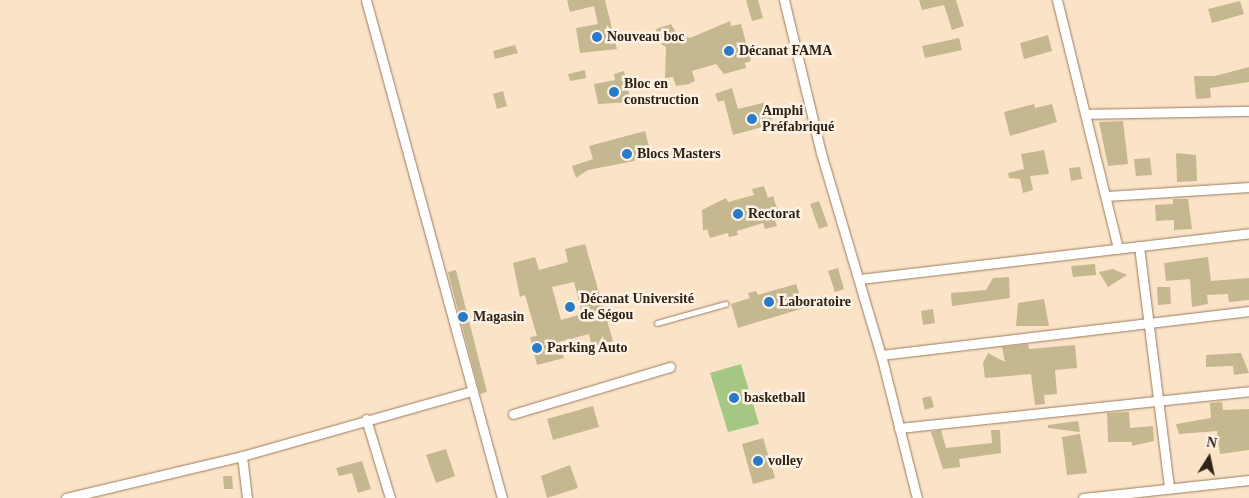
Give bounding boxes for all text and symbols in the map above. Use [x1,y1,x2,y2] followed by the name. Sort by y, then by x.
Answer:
[607,29,684,45] place label: Nouveau boc
[591,31,603,43] marker: Nouveau boc
[739,43,832,59] place label: Décanat FAMA
[723,45,735,57] marker: Décanat FAMA
[624,76,699,108] place label: Bloc en construction
[608,86,620,98] marker: Bloc en construction
[762,103,834,136] place label: Amphi Préfabriqué
[746,113,758,125] marker: Amphi Préfabriqué
[637,146,721,162] place label: Blocs Masters
[621,148,633,160] marker: Blocs Masters
[748,206,800,222] place label: Rectorat
[732,208,744,220] marker: Rectorat
[580,291,694,324] place label: Décanat Université de Ségou
[779,294,851,310] place label: Laboratoire
[763,296,775,308] marker: Laboratoire
[564,301,576,313] marker: Décanat Université de Ségou
[473,309,524,325] place label: Magasin
[457,311,469,323] marker: Magasin
[547,340,628,356] place label: Parking Auto
[531,342,543,354] marker: Parking Auto
[744,390,805,406] place label: basketball
[728,392,740,404] marker: basketball
[1184,433,1234,483] north arrow
[1205,434,1218,451] text: N
[768,453,803,469] place label: volley
[752,455,764,467] marker: volley

